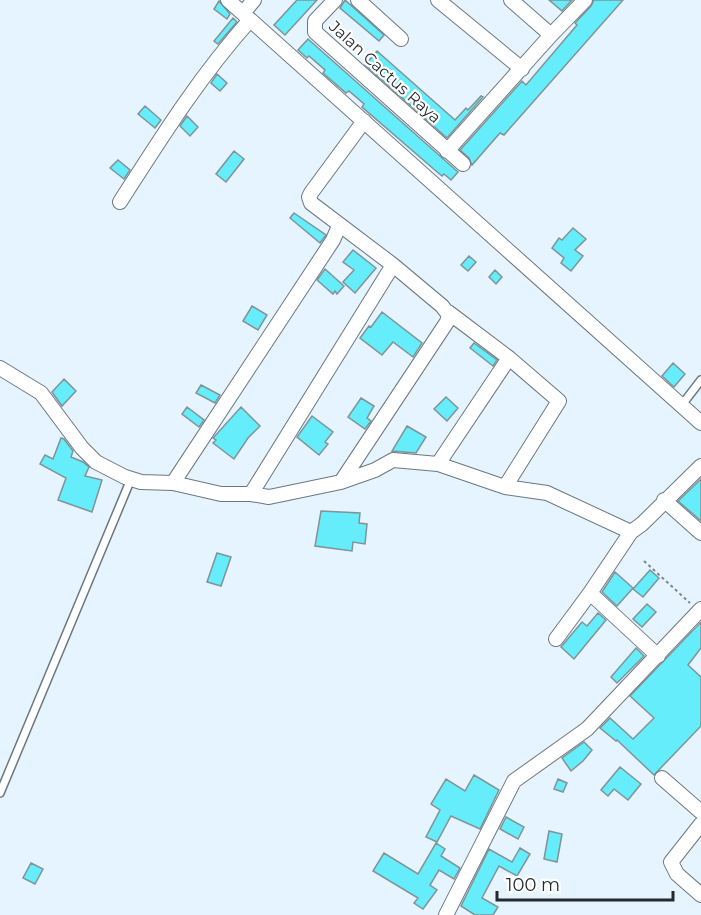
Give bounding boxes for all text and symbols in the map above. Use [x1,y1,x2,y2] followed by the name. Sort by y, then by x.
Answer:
[325,16,445,127] street label: Jalan Cactus Raya
[497,864,672,902] scale bar
[506,874,560,896] text: 100 m

